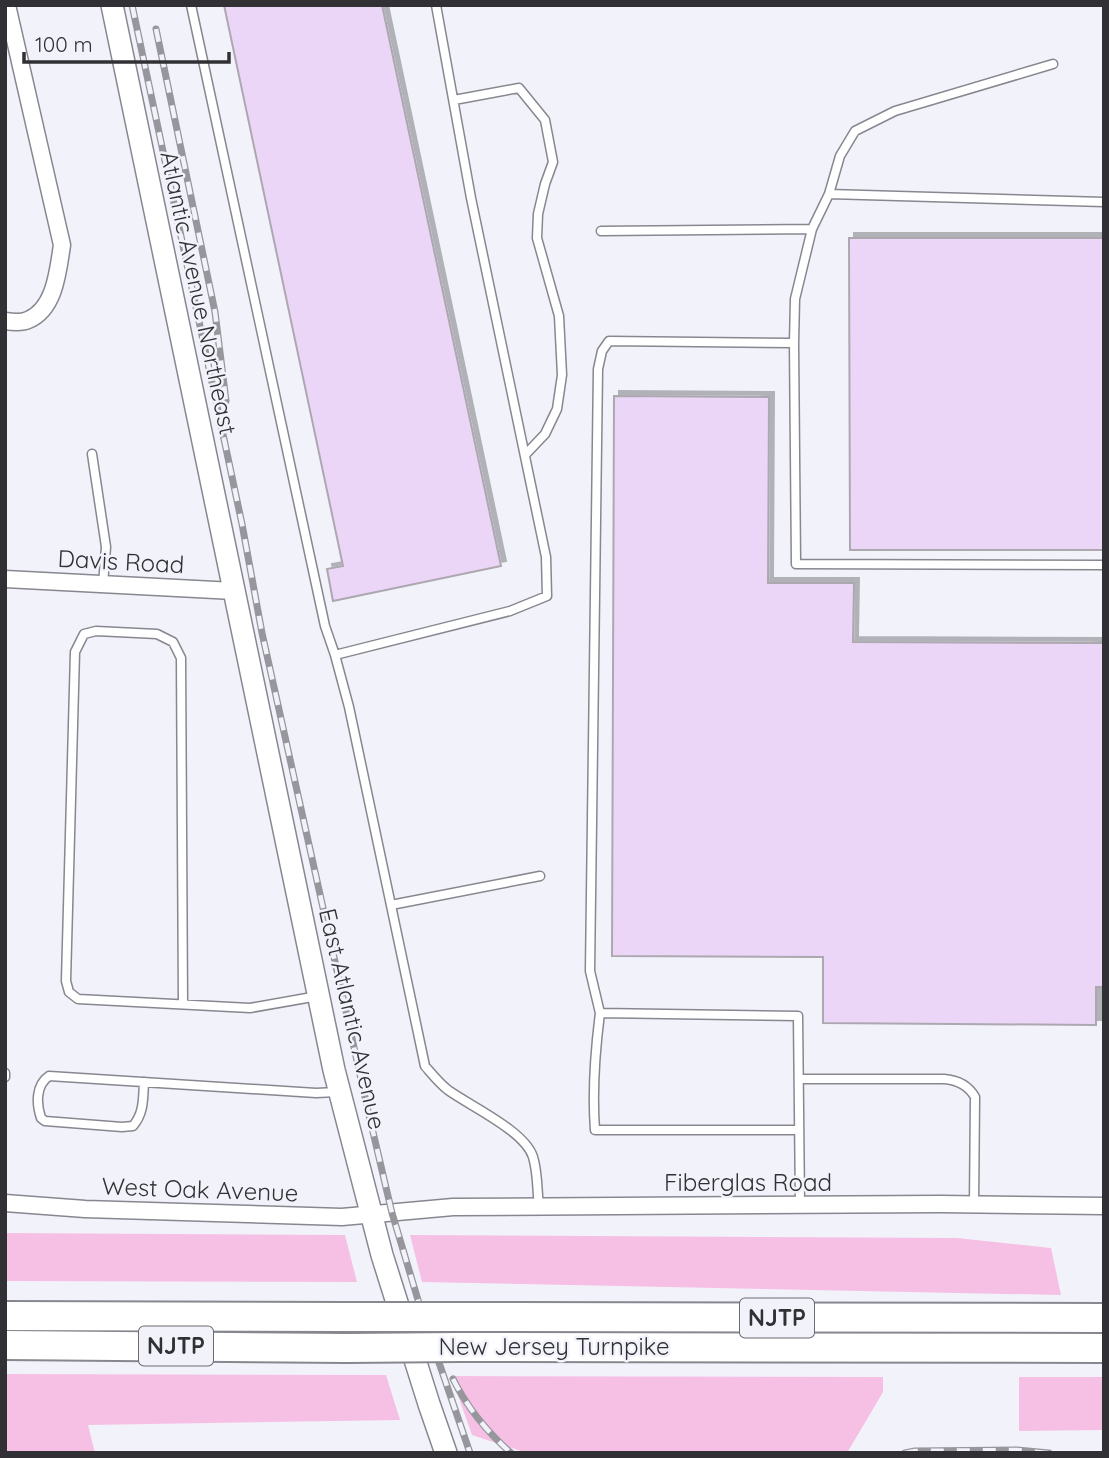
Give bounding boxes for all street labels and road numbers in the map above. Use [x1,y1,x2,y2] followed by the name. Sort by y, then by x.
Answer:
[154,148,244,437] street label: Atlantic Avenue Northeast
[57,543,185,579] street label: Davis Road
[313,905,393,1132] street label: East Atlantic Avenue
[664,1167,832,1197] street label: Fiberglas Road
[101,1171,299,1207] street label: West Oak Avenue
[740,1298,814,1338] road number: NJTP
[139,1326,213,1366] road number: NJTP
[439,1331,669,1361] street label: New Jersey Turnpike

